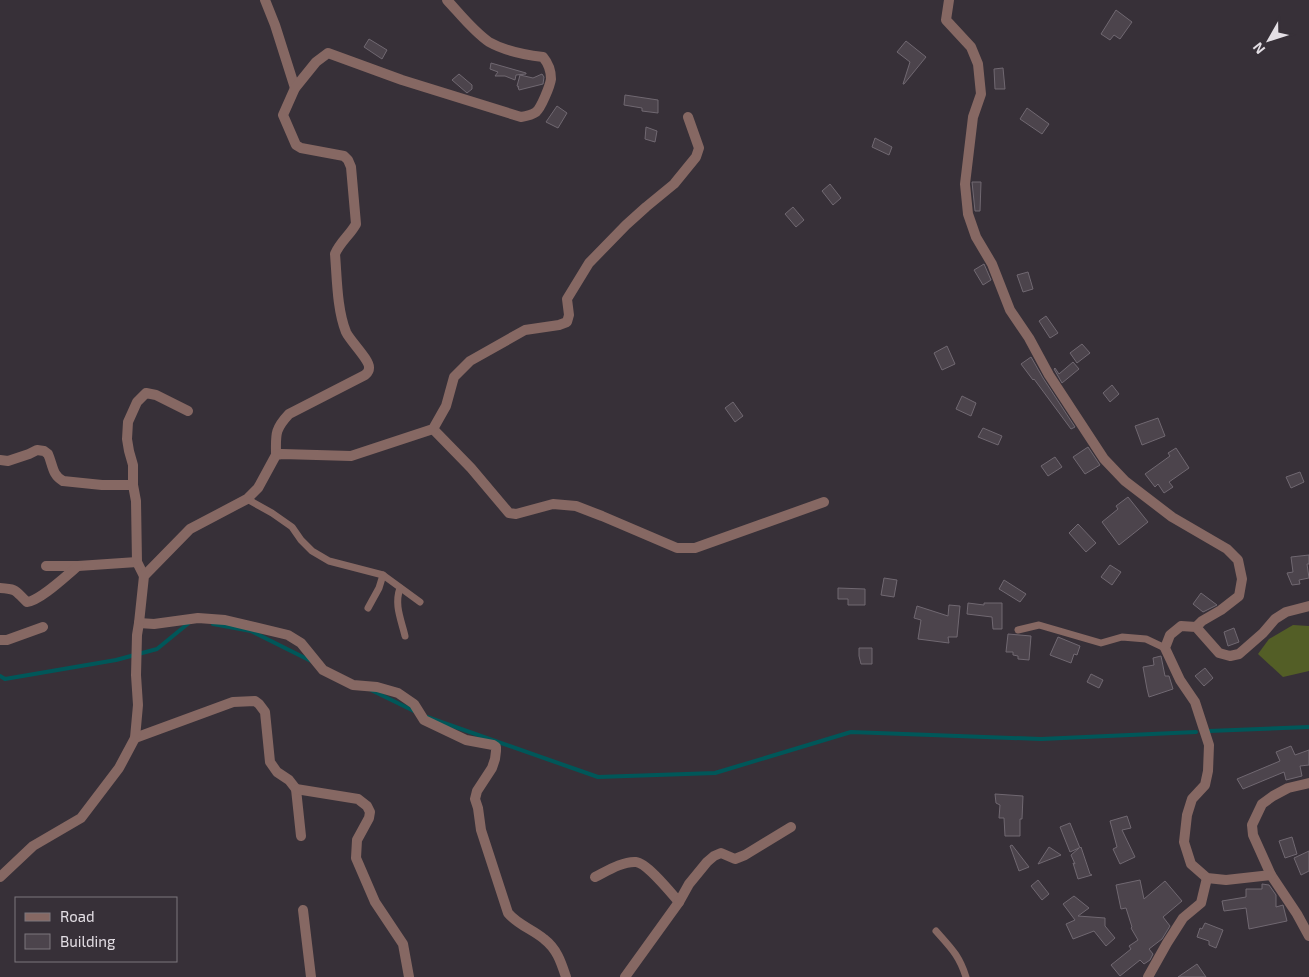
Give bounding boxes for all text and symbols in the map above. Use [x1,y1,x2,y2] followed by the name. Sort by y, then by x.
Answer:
[1244,15,1294,65] north arrow
[1249,39,1268,58] text: N
[15,897,178,962] legend
[60,907,95,925] text: Road
[60,932,116,950] text: Building

